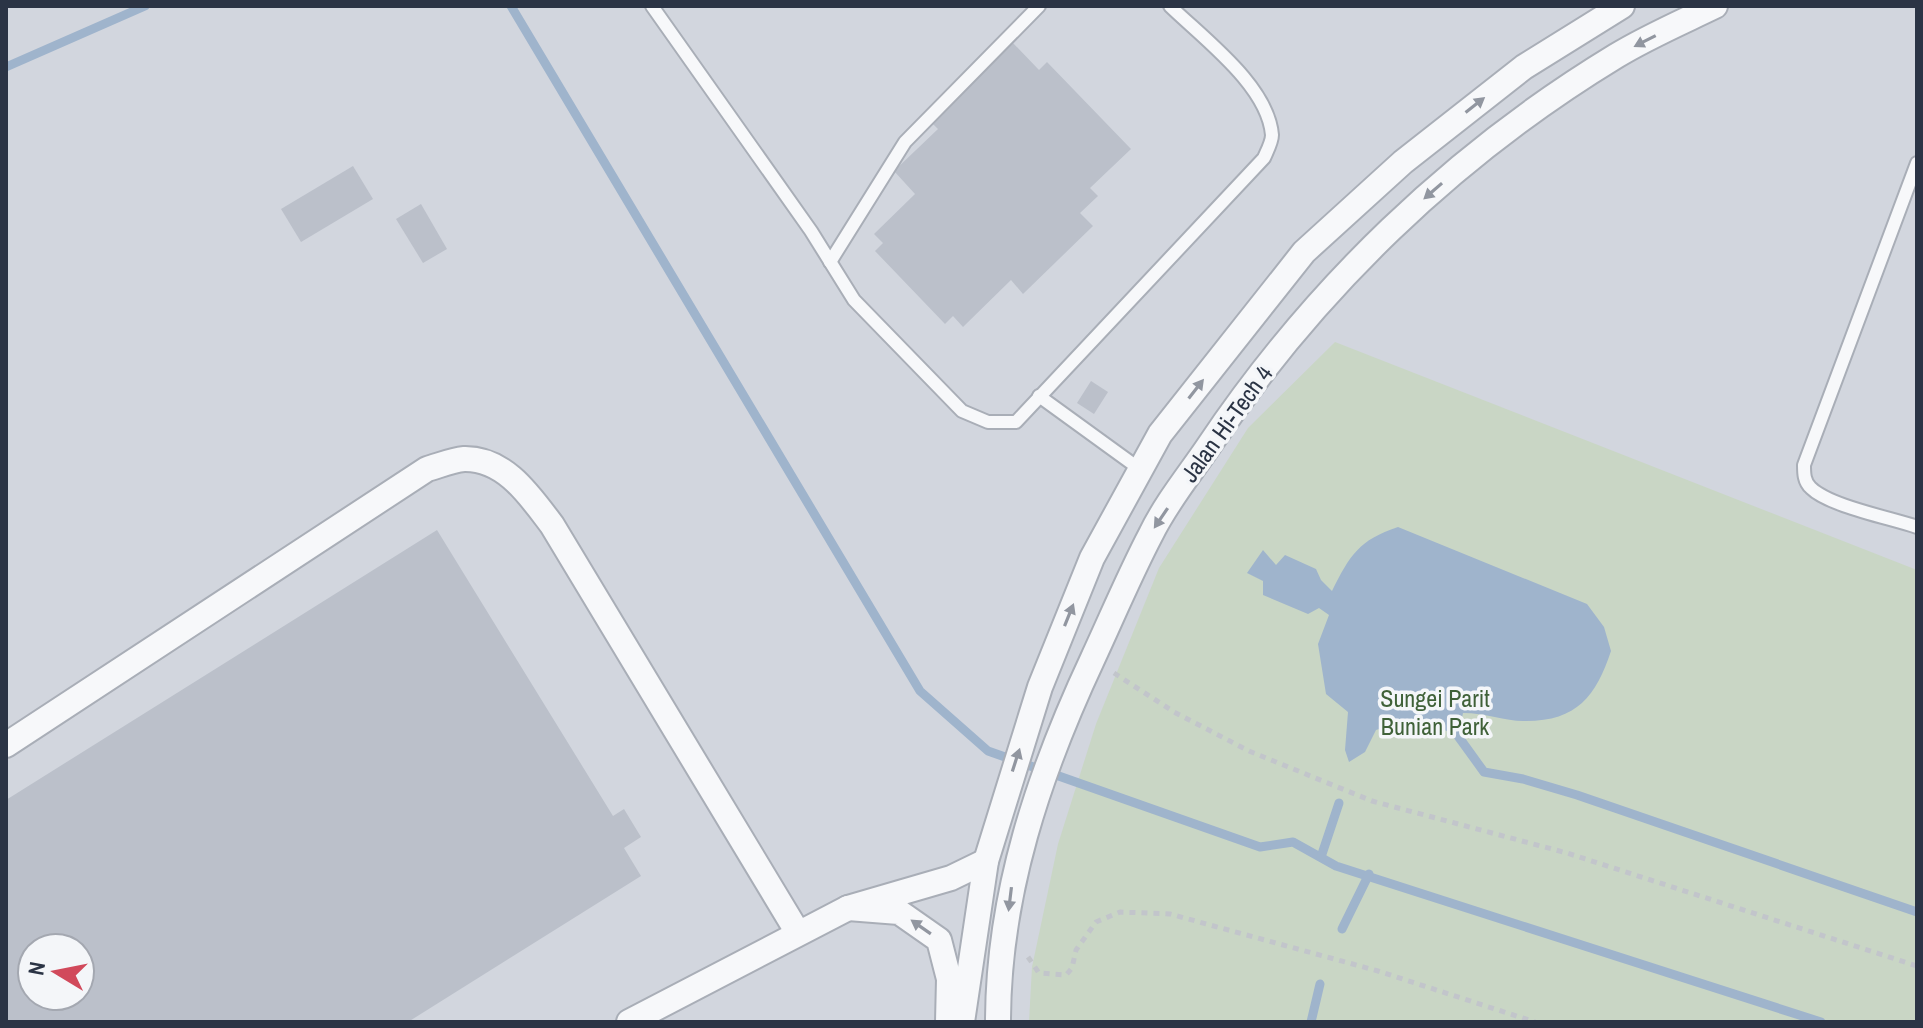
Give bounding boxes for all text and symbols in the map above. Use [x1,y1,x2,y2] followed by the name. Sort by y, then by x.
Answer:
[1634,34,1657,48] one-way arrow
[1465,98,1485,114] one-way arrow
[1424,182,1444,199] one-way arrow
[1173,359,1279,488] street label: Jalan Hi-Tech 4
[1187,379,1203,399] one-way arrow
[1154,507,1168,529] one-way arrow
[1063,603,1076,627] one-way arrow
[1380,682,1490,742] park label: Sungei Parit Bunian Park
[1011,748,1023,772] one-way arrow
[1004,887,1017,912] one-way arrow
[910,920,931,935] one-way arrow
[16,932,96,1012] north arrow
[20,960,52,978] text: N

